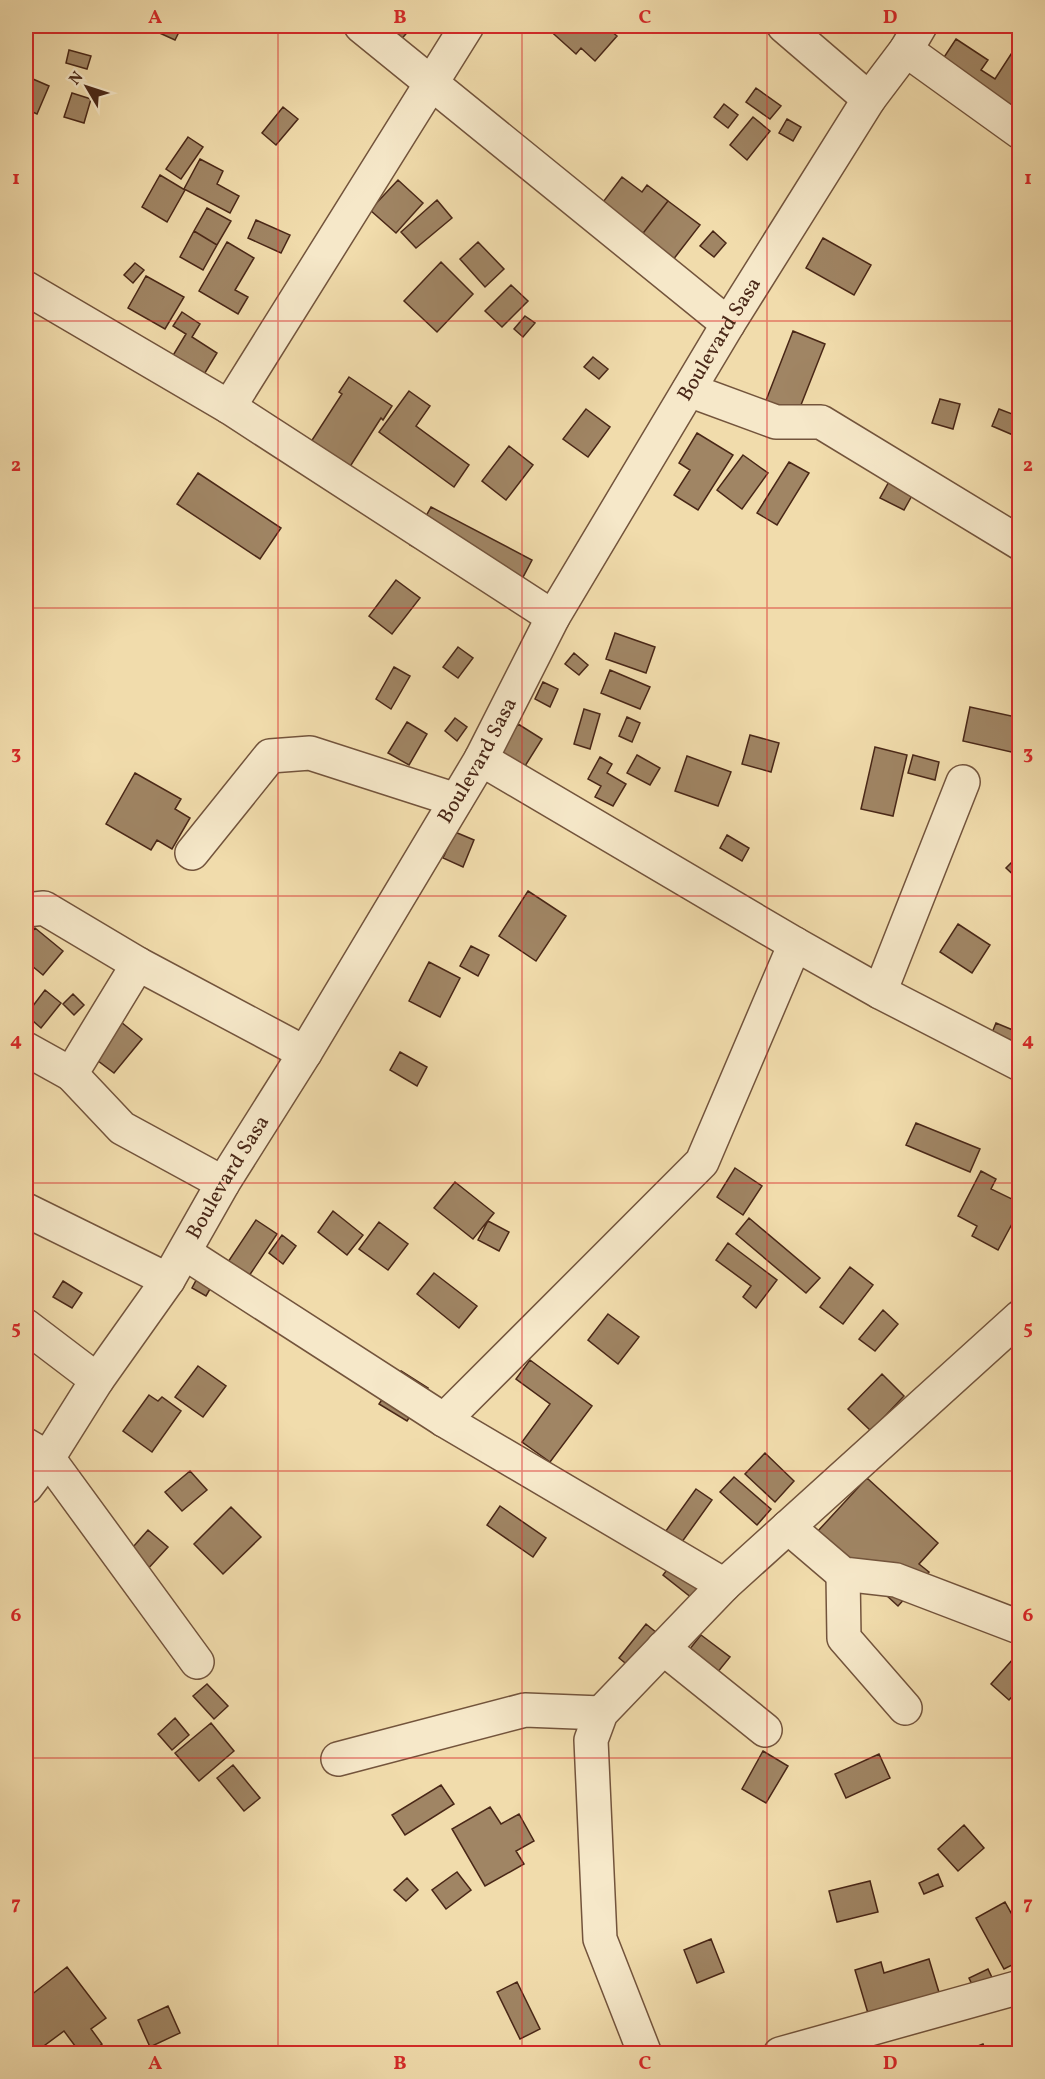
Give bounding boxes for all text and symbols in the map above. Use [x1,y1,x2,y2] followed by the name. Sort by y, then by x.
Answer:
[148,4,162,32] text: A
[393,4,407,32] text: B
[639,4,652,32] text: C
[883,4,897,32] text: D
[57,57,117,117] north arrow
[65,67,89,90] text: N
[12,165,20,193] text: 1
[1024,165,1032,193] text: 1
[671,272,768,407] street label: Boulevard Sasa
[11,452,21,480] text: 2
[1023,452,1033,480] text: 2
[431,693,524,829] street label: Boulevard Sasa
[11,740,21,768] text: 3
[1023,740,1033,768] text: 3
[10,1027,22,1055] text: 4
[1022,1027,1034,1055] text: 4
[179,1110,277,1245] street label: Boulevard Sasa
[11,1315,21,1343] text: 5
[1023,1315,1033,1343] text: 5
[11,1602,22,1630] text: 6
[1023,1602,1034,1630] text: 6
[11,1890,21,1918] text: 7
[1023,1890,1033,1918] text: 7
[148,2050,162,2078] text: A
[393,2050,407,2078] text: B
[639,2050,652,2078] text: C
[883,2050,897,2078] text: D

